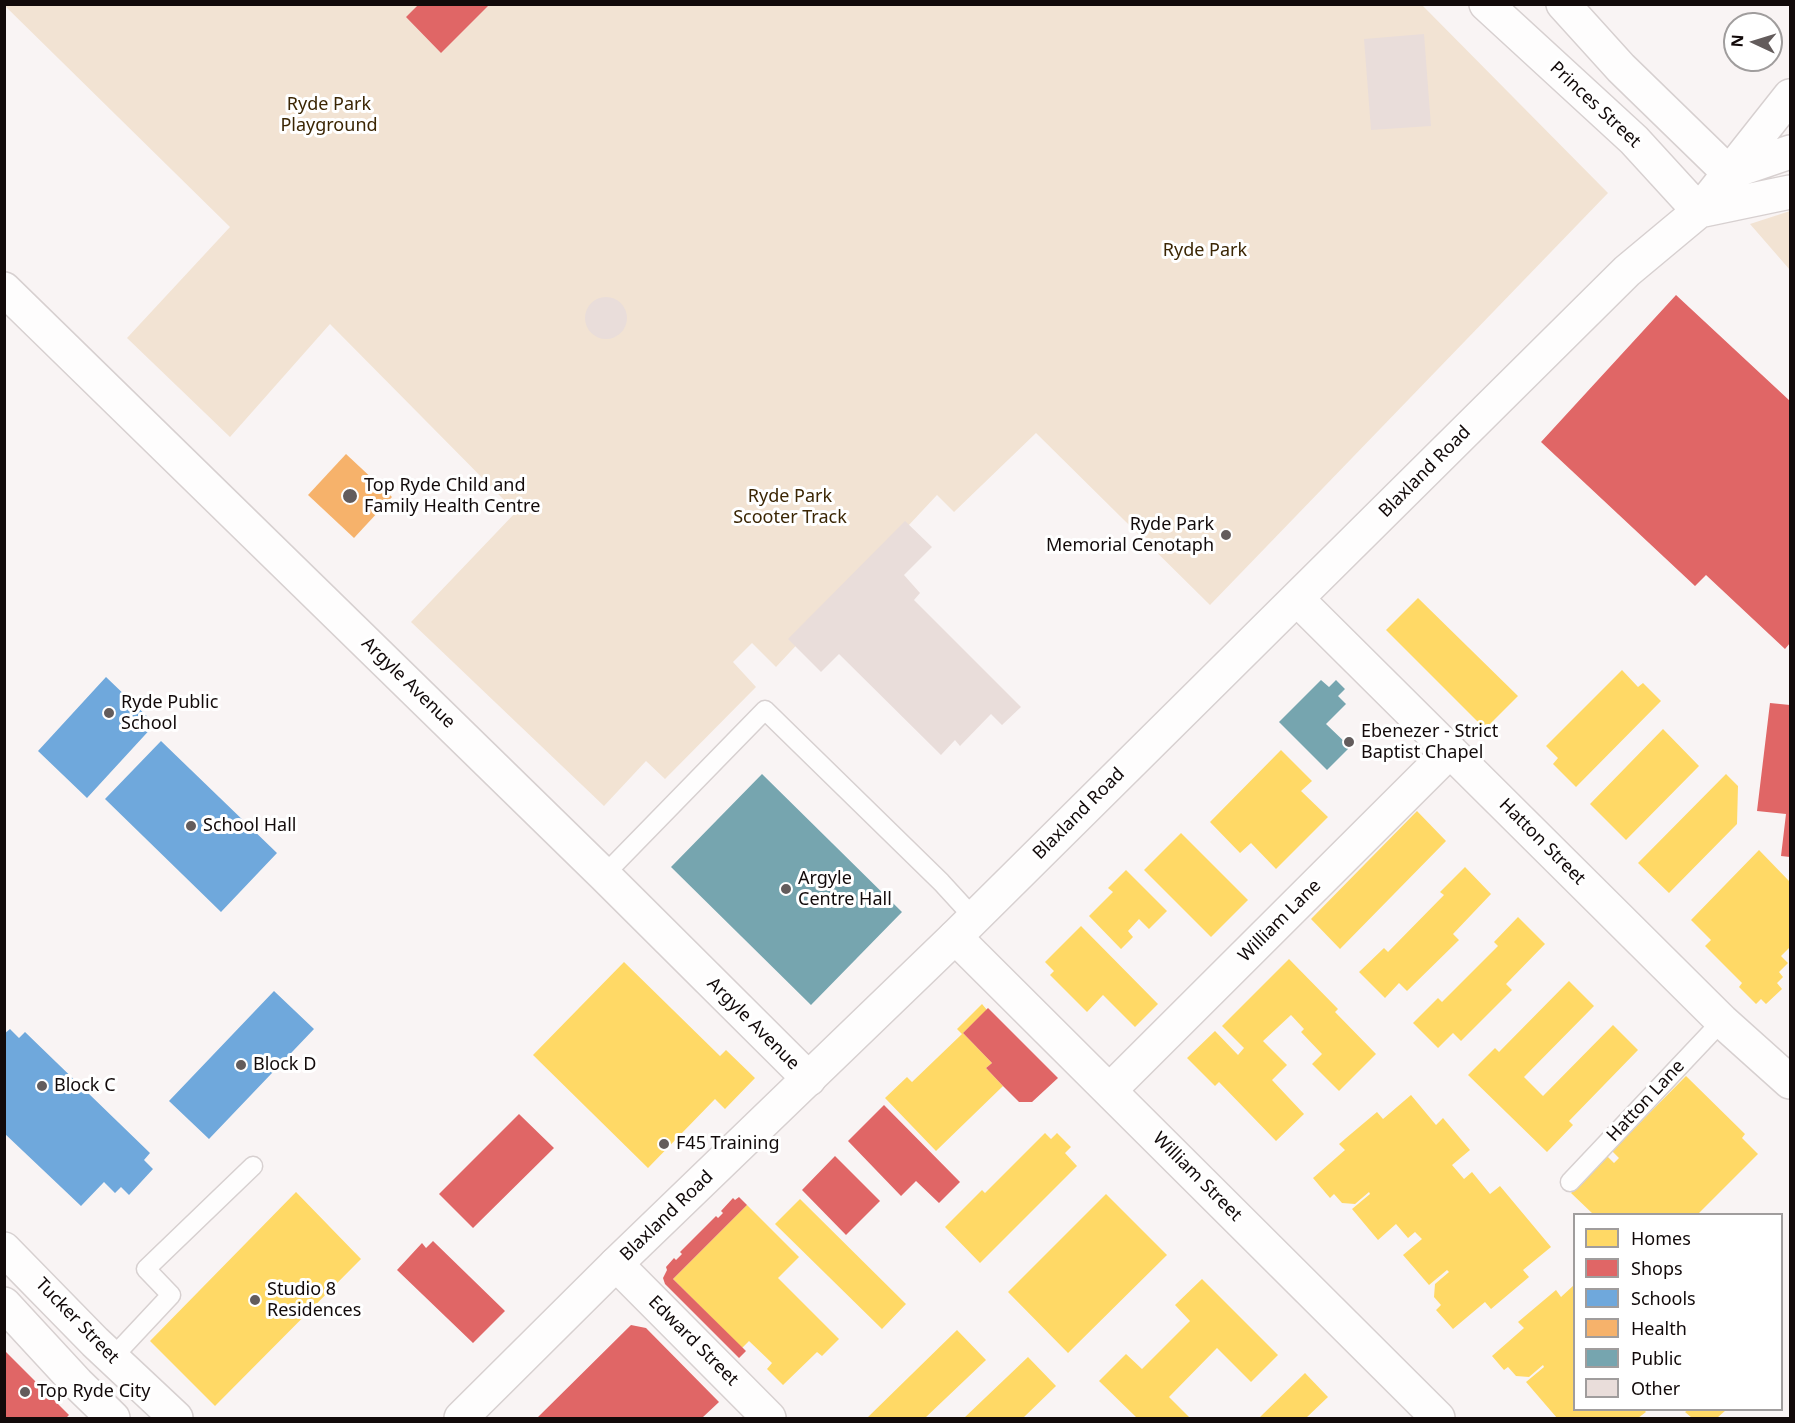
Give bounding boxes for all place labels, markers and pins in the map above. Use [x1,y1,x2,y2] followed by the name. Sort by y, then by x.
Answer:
[364,475,540,518] place label: Top Ryde Child and Family Health Centre
[341,487,359,505] marker: Top Ryde Child and Family Health Centre
[1046,514,1214,556] place label: Ryde Park Memorial Cenotaph
[1219,528,1233,542] marker: Ryde Park Memorial Cenotaph
[121,692,218,734] place label: Ryde Public School
[102,706,116,720] marker: Ryde Public School
[1361,721,1498,764] place label: Ebenezer - Strict Baptist Chapel
[1342,735,1356,749] marker: Ebenezer - Strict Baptist Chapel
[203,815,296,837] place label: School Hall
[184,819,198,833] marker: School Hall
[798,868,892,910] place label: Argyle Centre Hall
[779,882,793,896] marker: Argyle Centre Hall
[253,1054,316,1076] place label: Block D
[234,1058,248,1072] marker: Block D
[54,1075,116,1097] place label: Block C
[35,1079,49,1093] marker: Block C
[676,1133,779,1155] place label: F45 Training
[657,1137,671,1151] marker: F45 Training
[267,1279,361,1322] place label: Studio 8 Residences
[248,1293,262,1307] marker: Studio 8 Residences
[37,1381,150,1403] place label: Top Ryde City
[18,1385,32,1399] marker: Top Ryde City

